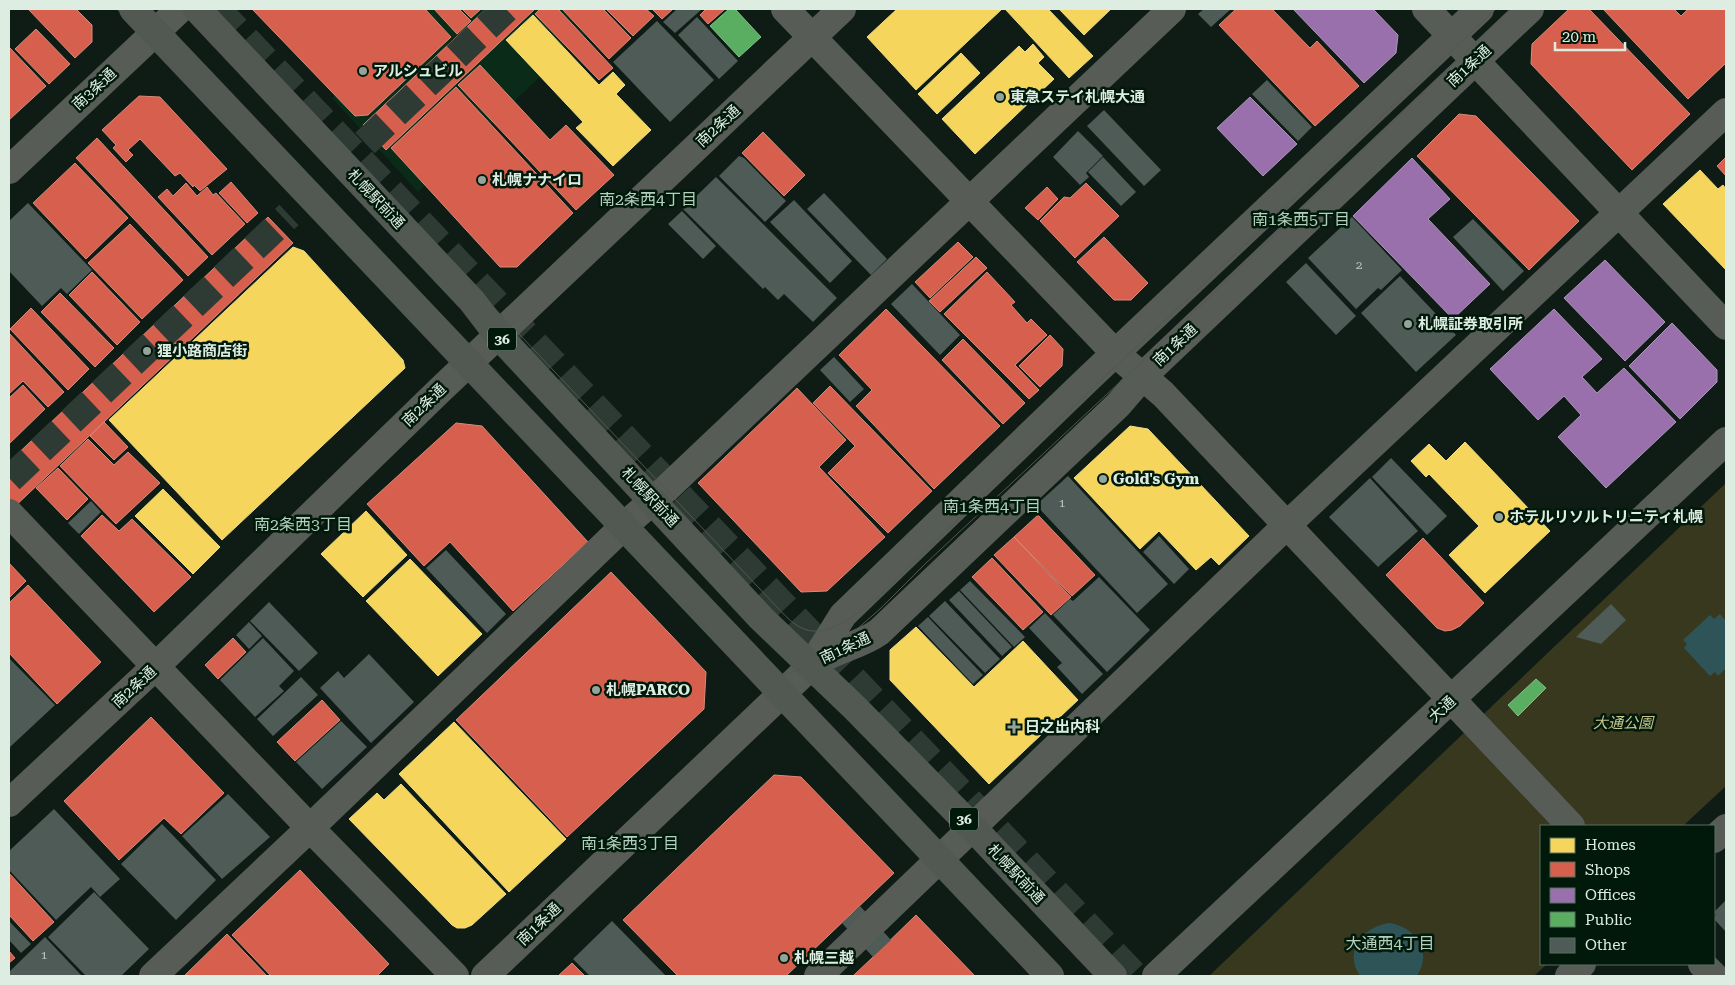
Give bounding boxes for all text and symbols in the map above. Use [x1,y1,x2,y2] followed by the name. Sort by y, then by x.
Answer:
[1555,20,1625,52] scale bar
[1562,28,1597,46] text: 20 m
[1443,41,1495,91] street label: 南1条通
[373,62,463,80] place label: アルシュビル
[68,64,120,114] street label: 南3条通
[357,65,369,77] marker: アルシュビル
[1010,88,1145,106] place label: 東急ステイ札幌大通
[994,91,1006,103] marker: 東急ステイ札幌大通
[692,101,744,151] street label: 南2条通
[344,165,408,233] street label: 札幌駅前通
[492,171,582,189] place label: 札幌ナナイロ
[476,174,488,186] marker: 札幌ナナイロ
[599,190,697,209] district label: 南2条西4丁目
[1252,210,1350,229] district label: 南1条西5丁目
[1356,258,1363,272] house number: 2
[1418,315,1523,333] place label: 札幌証券取引所
[1402,318,1414,330] marker: 札幌証券取引所
[1149,320,1201,370] street label: 南1条通
[488,328,516,350] road number: 36
[157,342,247,360] place label: 狸小路商店街
[141,345,153,357] marker: 狸小路商店街
[399,380,449,430] street label: 南2条通
[618,463,682,531] street label: 札幌駅前通
[1113,470,1200,488] place label: Gold's Gym
[1097,473,1109,485] marker: Gold's Gym
[1059,496,1066,510] house number: 1
[943,497,1041,516] district label: 南1条西4丁目
[1509,508,1703,526] place label: ホテルリソルトリニティ札幌
[1493,511,1505,523] marker: ホテルリソルトリニティ札幌
[254,515,352,534] district label: 南2条西3丁目
[817,629,873,667] street label: 南1条通
[108,662,160,712] street label: 南2条通
[606,681,690,699] place label: 札幌PARCO
[590,684,602,696] marker: 札幌PARCO
[1425,692,1459,726] street label: 大通
[1593,714,1655,732] park label: 大通公園
[1025,718,1100,736] place label: 日之出内科
[1007,720,1021,734] marker: 日之出内科
[950,808,978,831] road number: 36
[1540,825,1715,965] legend
[581,834,679,853] district label: 南1条西3丁目
[1585,836,1636,854] text: Homes
[984,840,1048,908] street label: 札幌駅前通
[1585,861,1630,879] text: Shops
[1585,886,1636,904] text: Offices
[514,899,564,949] street label: 南1条通
[1585,911,1632,929] text: Public
[1346,934,1434,953] district label: 大通西4丁目
[1585,936,1627,954] text: Other
[41,948,48,962] house number: 1
[794,949,854,967] place label: 札幌三越
[778,952,790,964] marker: 札幌三越

